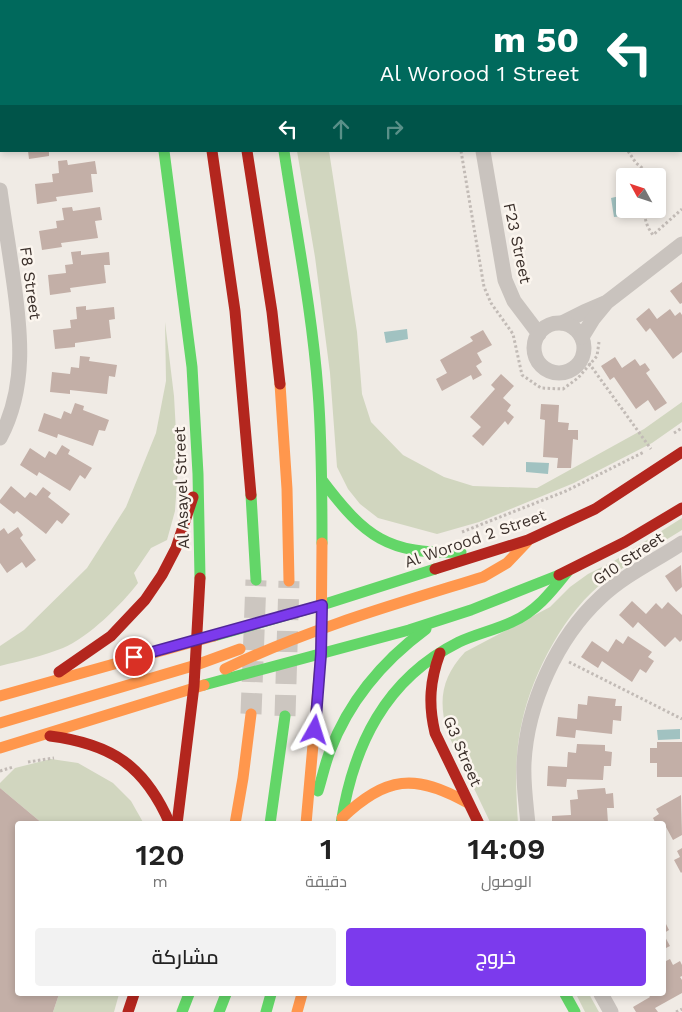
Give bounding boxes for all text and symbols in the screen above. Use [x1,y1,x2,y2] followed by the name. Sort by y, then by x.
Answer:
[493,19,579,61] text: 50 m
[597,20,662,85] icon: left
[380,61,579,86] text: Al Worood 1 Street
[274,115,302,143] icon: left
[327,115,355,143] icon: ahead
[380,115,408,143] icon: right
[616,168,666,218] north arrow
[616,168,666,218] map controls
[500,201,535,285] street label: F23 Street
[16,245,45,321] street label: F8 Street
[170,426,193,550] street label: Al Asayel Street
[402,505,549,572] street label: Al Worood 2 Street
[589,528,668,589] street label: G10 Street
[113,636,155,678] pin
[120,643,148,671] icon: arrive
[288,703,340,755] position arrow
[439,713,486,789] street label: G3 Street
[320,831,332,866] text: 1
[467,831,546,866] text: 14:09
[136,837,185,872] text: 120
[153,872,168,891] text: m
[305,872,347,891] text: دقيقة
[481,872,532,891] text: الوصول
[35,928,336,986] button: مشاركة
[346,928,646,986] button: خروج

